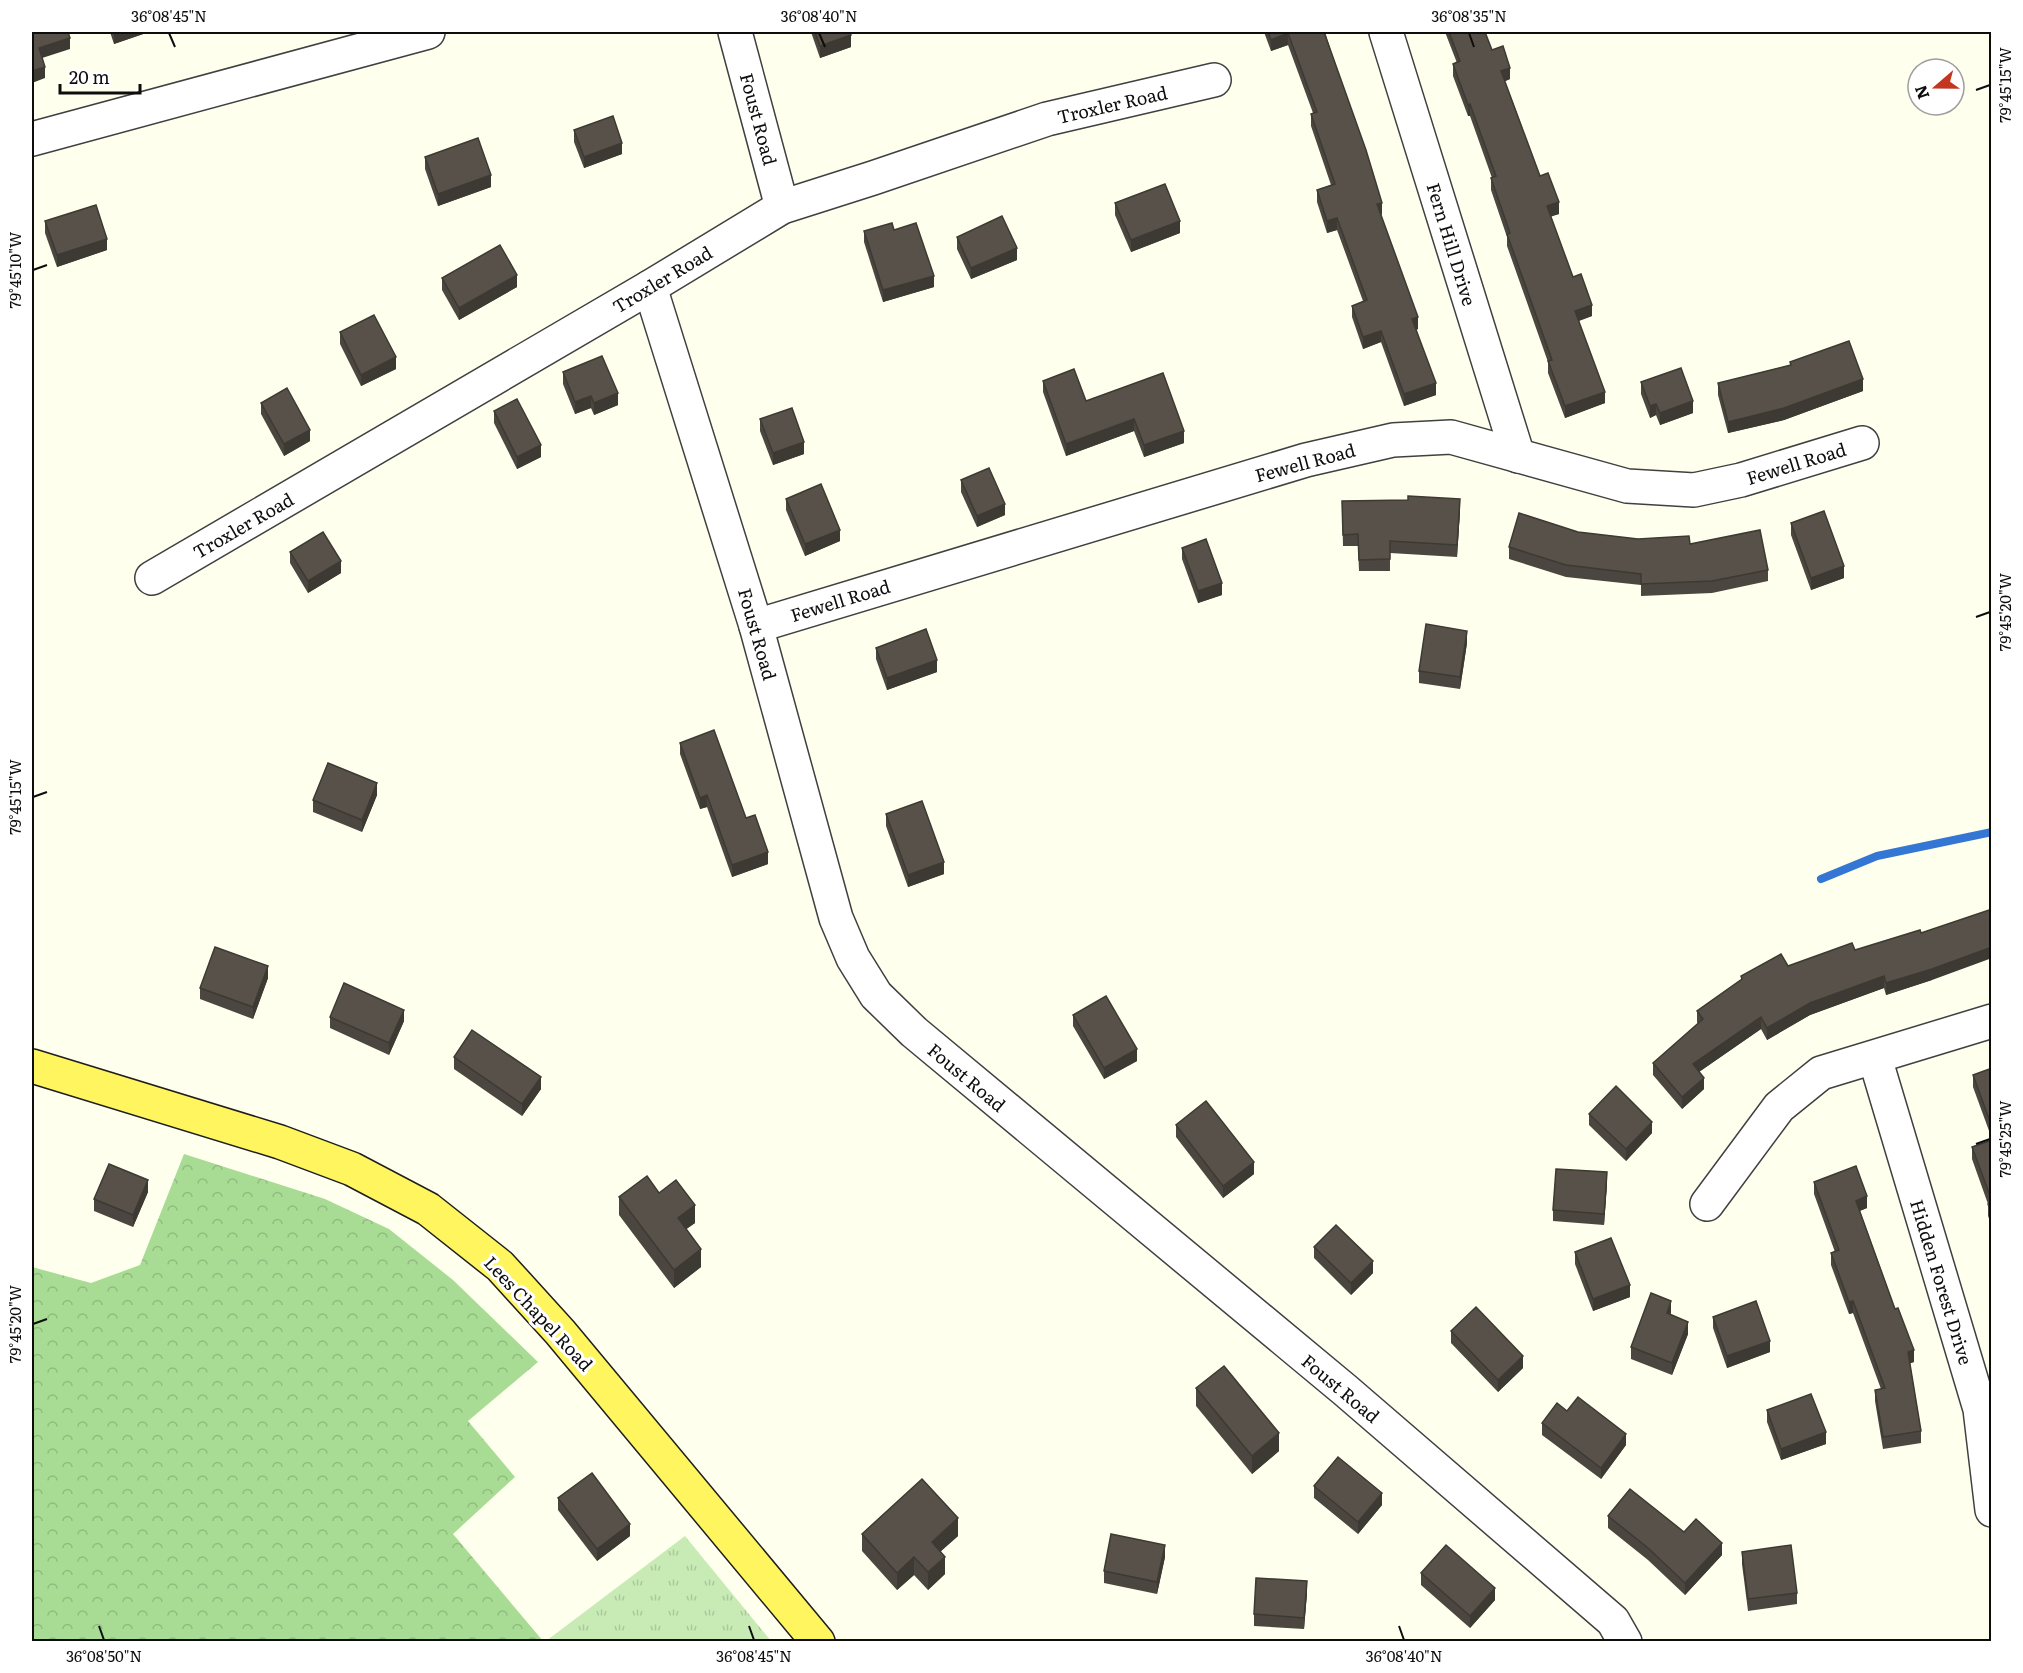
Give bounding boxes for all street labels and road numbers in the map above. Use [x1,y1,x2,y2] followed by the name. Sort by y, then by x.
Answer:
[734,70,784,168] street label: Foust Road
[1054,78,1170,130] street label: Troxler Road
[1420,179,1484,309] street label: Fern Hill Drive
[607,238,717,320] street label: Troxler Road
[1743,435,1849,491] street label: Fewell Road
[1252,436,1358,488] street label: Fewell Road
[188,485,298,565] street label: Troxler Road
[787,572,893,628] street label: Fewell Road
[732,585,784,683] street label: Foust Road
[922,1036,1012,1118] street label: Foust Road
[1904,1196,1980,1368] street label: Hidden Forest Drive
[478,1249,600,1377] street label: Lees Chapel Road
[1296,1347,1386,1429] street label: Foust Road

